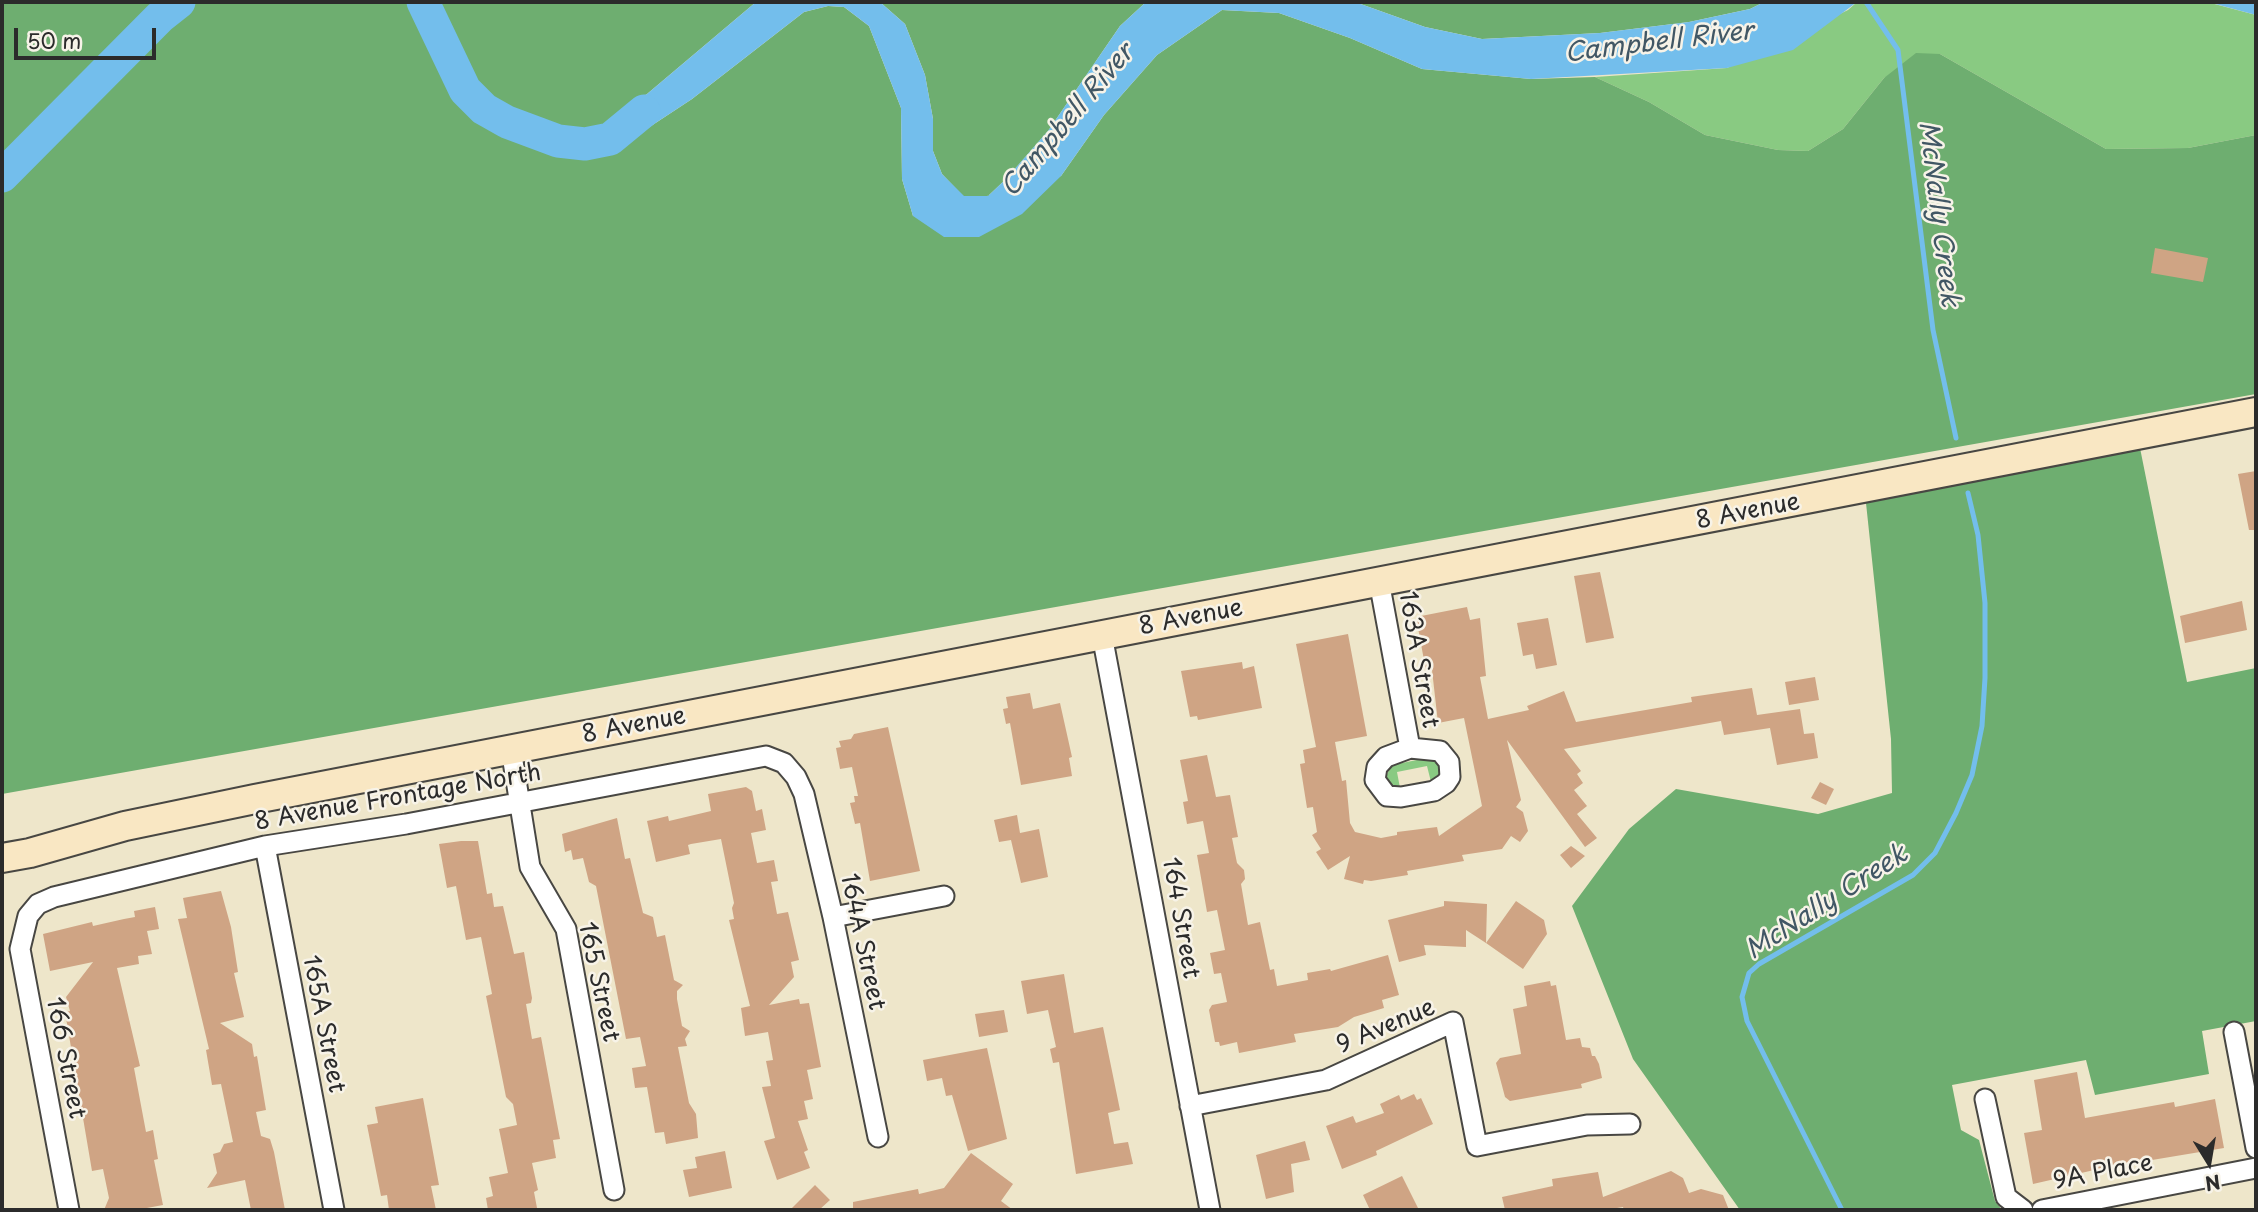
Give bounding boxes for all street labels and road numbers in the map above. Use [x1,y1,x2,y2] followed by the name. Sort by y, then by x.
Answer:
[1694,488,1802,536] street label: 8 Avenue
[1392,589,1444,731] street label: 163A Street
[1137,594,1245,642] street label: 8 Avenue
[580,702,688,750] street label: 8 Avenue
[253,759,543,837] street label: 8 Avenue Frontage North
[1155,855,1205,981] street label: 164 Street
[833,871,891,1013] street label: 164A Street
[571,919,625,1045] street label: 165 Street
[296,953,350,1095] street label: 165A Street
[1333,993,1439,1061] street label: 9 Avenue
[39,995,91,1121] street label: 166 Street
[2051,1149,2155,1197] street label: 9A Place

